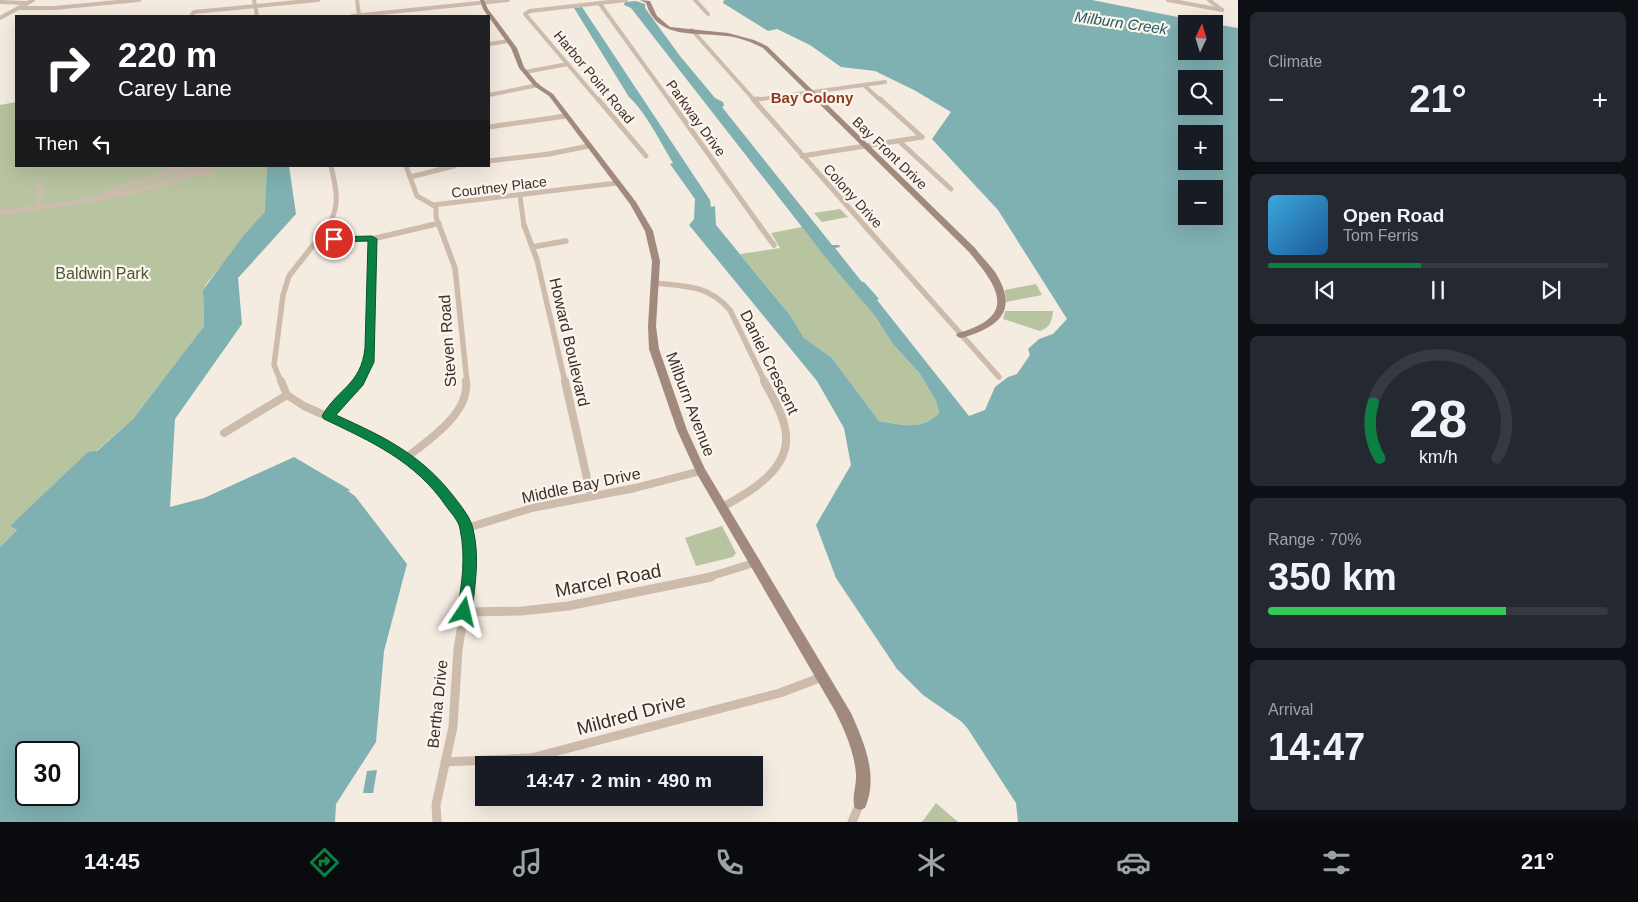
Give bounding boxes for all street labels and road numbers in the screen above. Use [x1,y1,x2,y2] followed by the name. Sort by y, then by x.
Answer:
[551,27,637,127] street label: Harbor Point Road
[663,77,729,159] street label: Parkway Drive
[849,113,931,193] street label: Bay Front Drive
[820,161,886,231] street label: Colony Drive
[451,173,548,201] street label: Courtney Place
[546,276,593,408] street label: Howard Boulevard
[436,294,459,388] street label: Steven Road
[737,307,802,418] street label: Daniel Crescent
[663,350,718,459] street label: Milburn Avenue
[520,465,642,506] street label: Middle Bay Drive
[553,560,663,601] street label: Marcel Road
[424,659,451,749] street label: Bertha Drive
[574,690,688,739] street label: Mildred Drive

